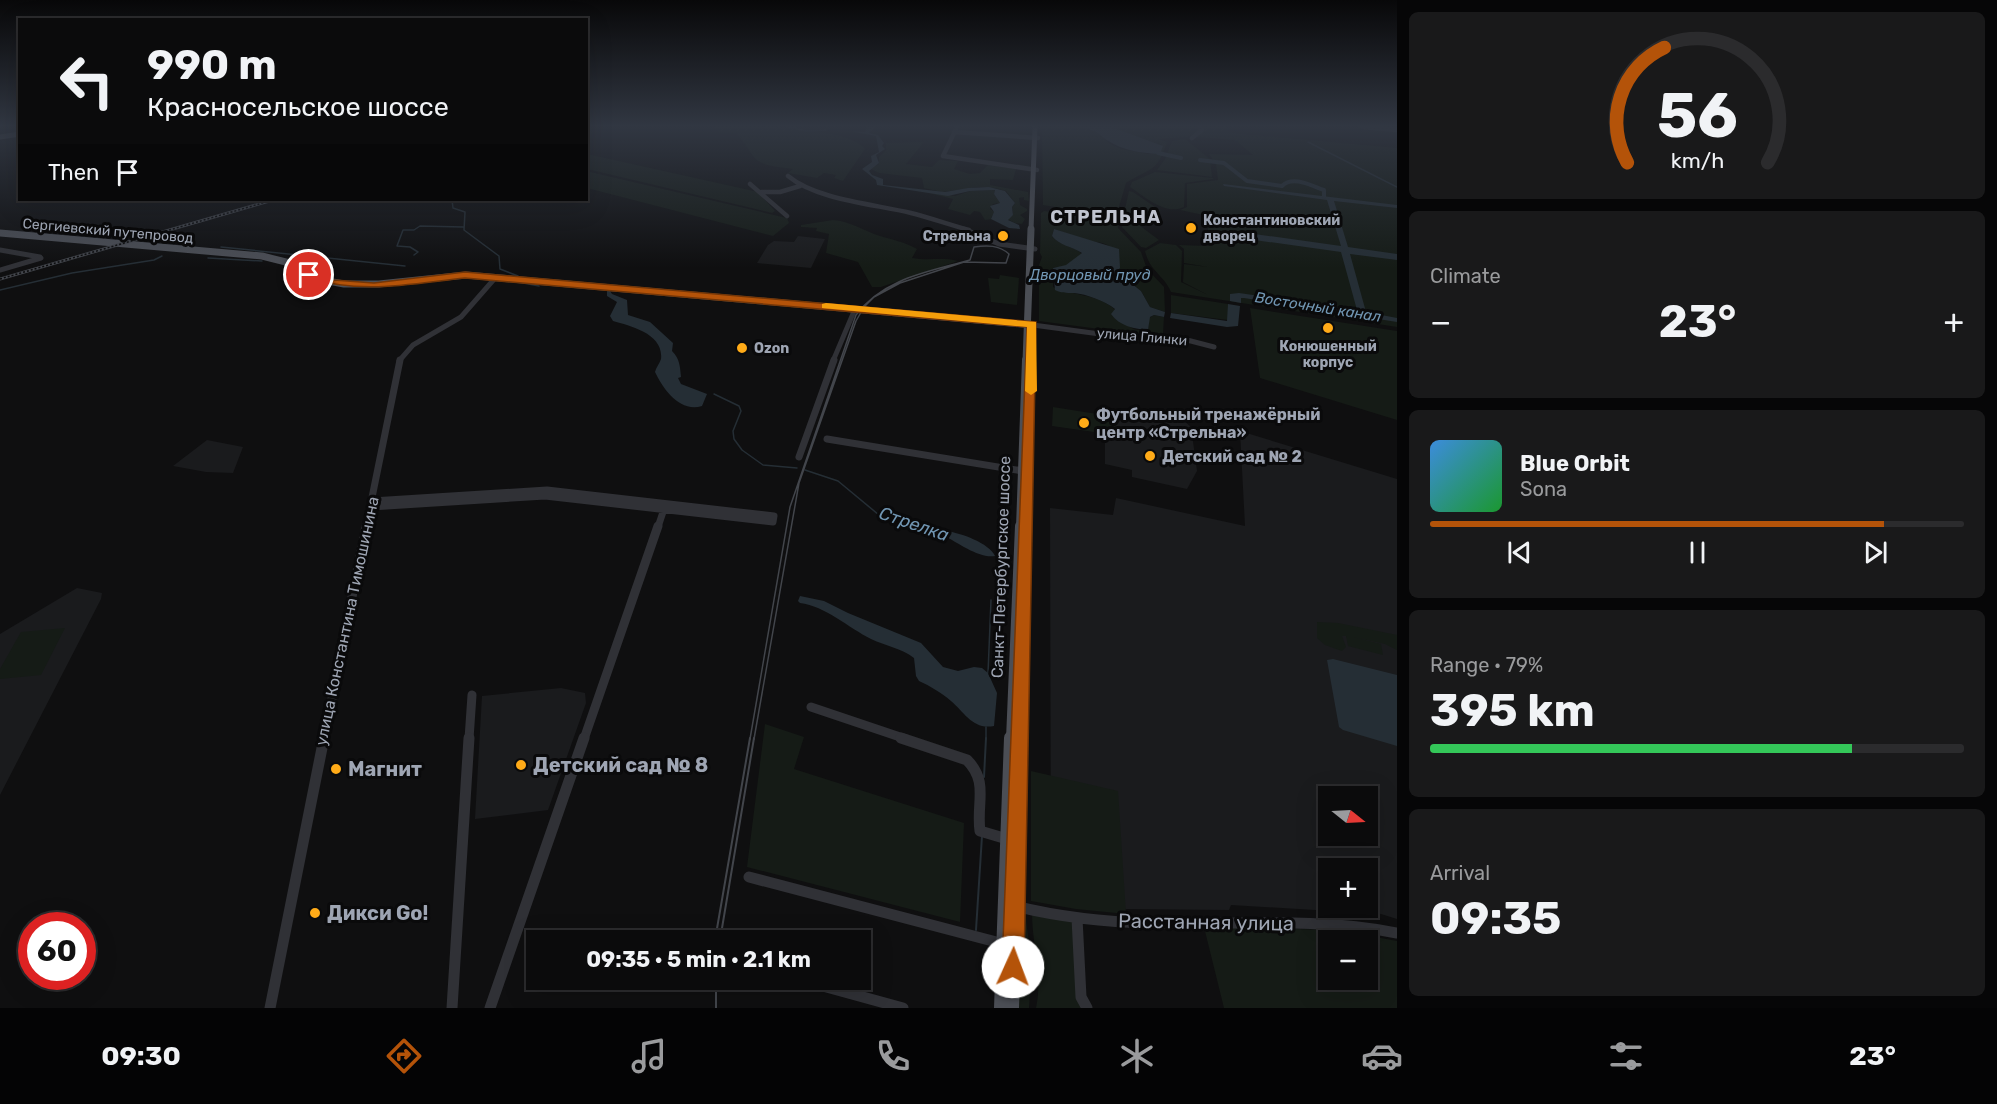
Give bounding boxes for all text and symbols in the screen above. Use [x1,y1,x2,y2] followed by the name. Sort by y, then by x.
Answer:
[147,40,277,90] text: 990 m
[48,42,126,120] icon: left
[1657,79,1737,153] text: 56
[147,91,449,123] text: Красносельское шоссе
[1670,148,1724,173] text: km/h
[111,156,144,189] icon: arrive
[48,159,99,186] text: Then
[1050,206,1162,228] district label: СТРЕЛЬНА
[1203,212,1340,245] place label: Константиновский дворец
[22,215,194,247] street label: Сергиевский путепровод
[1184,221,1198,235] marker: Константиновский дворец
[923,228,991,245] place label: Стрельна
[996,229,1010,243] marker: Стрельна
[283,249,334,300] pin
[292,258,325,291] icon: arrive
[1430,264,1501,288] text: Climate
[1029,266,1151,284] water label: Дворцовый пруд
[1254,288,1383,326] water label: Восточный канал
[1659,295,1736,348] text: 23°
[1430,302,1451,341] text: −
[1943,302,1964,341] text: +
[1321,321,1335,335] marker: Конюшенный корпус
[1096,325,1188,349] street label: улица Глинки
[1279,338,1377,371] place label: Конюшенный корпус
[754,340,789,357] place label: Ozon
[735,341,749,355] marker: Ozon
[1096,405,1320,442] place label: Футбольный тренажёрный центр «Стрельна»
[1077,416,1091,430] marker: Футбольный тренажёрный центр «Стрельна»
[1162,447,1302,466] place label: Детский сад № 2
[1143,449,1157,463] marker: Детский сад № 2
[1520,450,1630,477] text: Blue Orbit
[988,455,1014,679] street label: Санкт-Петербургское шоссе
[1520,477,1567,501] text: Sona
[311,495,383,747] street label: улица Константина Тимошинина
[876,502,952,546] water label: Стрелка
[1503,536,1536,569] icon: previous
[1681,536,1714,569] icon: pause
[1859,536,1892,569] icon: next
[1430,653,1543,677] text: Range · 79%
[1430,684,1595,737] text: 395 km
[533,753,708,777] place label: Детский сад № 8
[348,757,422,781] place label: Магнит
[514,758,528,772] marker: Детский сад № 8
[329,762,343,776] marker: Магнит
[1318,786,1378,846] north arrow
[1318,786,1378,990] map controls
[1318,858,1378,918] button: +
[1430,861,1490,885] text: Arrival
[1430,892,1561,945] text: 09:35
[327,901,428,925] place label: Дикси Go!
[308,906,322,920] marker: Дикси Go!
[1118,908,1294,936] street label: Расстанная улица
[18,912,96,990] speed limit sign: 60
[1318,930,1378,990] button: −
[981,935,1045,999] position arrow
[586,946,811,973] text: 09:35 · 5 min · 2.1 km
[383,1035,425,1077] icon: directions
[628,1035,670,1077] icon: music
[872,1035,914,1077] icon: phone
[1116,1035,1158,1077] icon: climate
[1361,1035,1403,1077] icon: car
[1605,1035,1647,1077] icon: filters
[101,1040,181,1072] text: 09:30
[1849,1040,1896,1072] text: 23°

